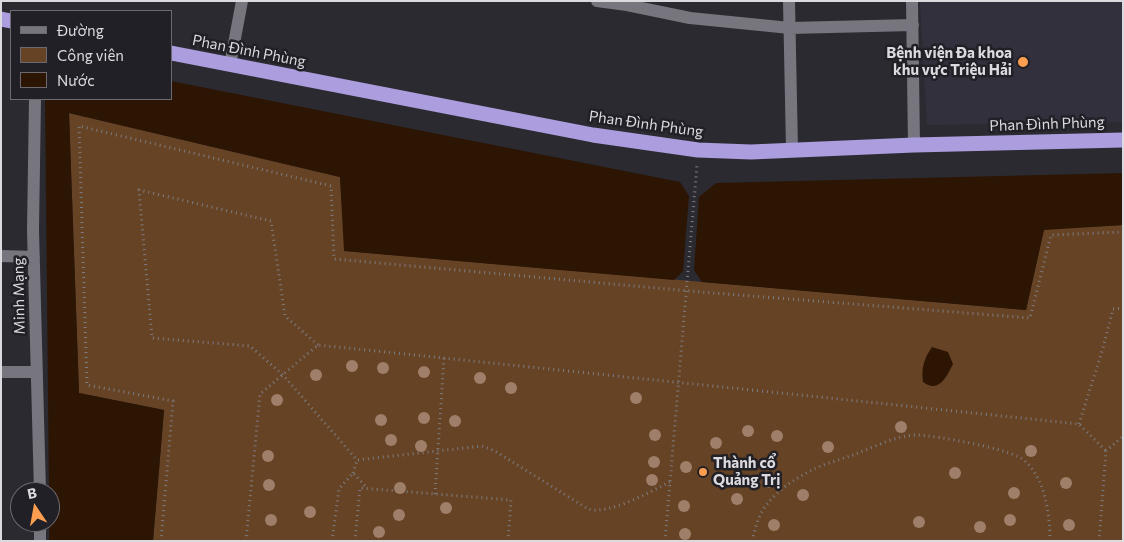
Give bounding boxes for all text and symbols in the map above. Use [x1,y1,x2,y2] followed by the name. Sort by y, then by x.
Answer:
[10,10,172,100] legend
[57,21,104,39] text: Đường
[191,31,307,71] street label: Phan Đình Phùng
[886,44,1012,79] place label: Bệnh viện Đa khoa khu vực Triệu Hải
[57,46,124,64] text: Công viên
[1016,55,1030,69] marker: Bệnh viện Đa khoa khu vực Triệu Hải
[57,71,95,89] text: Nước
[588,107,704,141] street label: Phan Đình Phùng
[989,113,1105,135] street label: Phan Đình Phùng
[9,257,29,335] street label: Minh Mạng
[713,454,780,489] place label: Thành cổ Quảng Trị
[697,466,709,478] marker: Thành cổ Quảng Trị
[10,482,60,532] north arrow
[26,484,38,502] text: B

